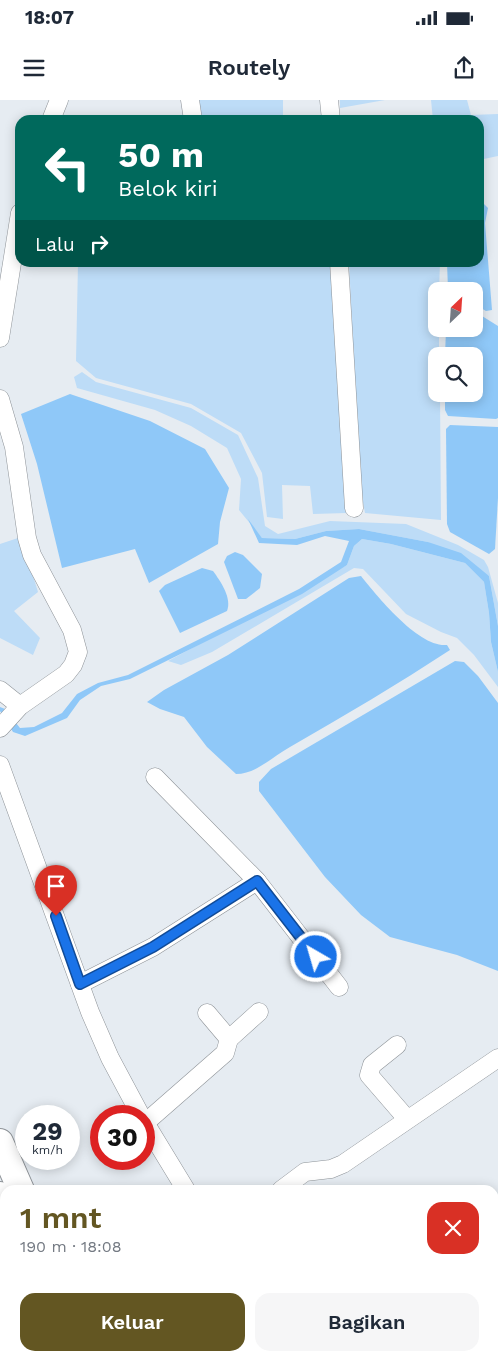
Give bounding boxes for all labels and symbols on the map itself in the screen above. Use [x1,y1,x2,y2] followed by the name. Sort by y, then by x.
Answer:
[428,282,482,338] north arrow
[35,865,77,916] pin
[289,930,341,982] position arrow
[90,1105,155,1170] speed limit sign: 30

